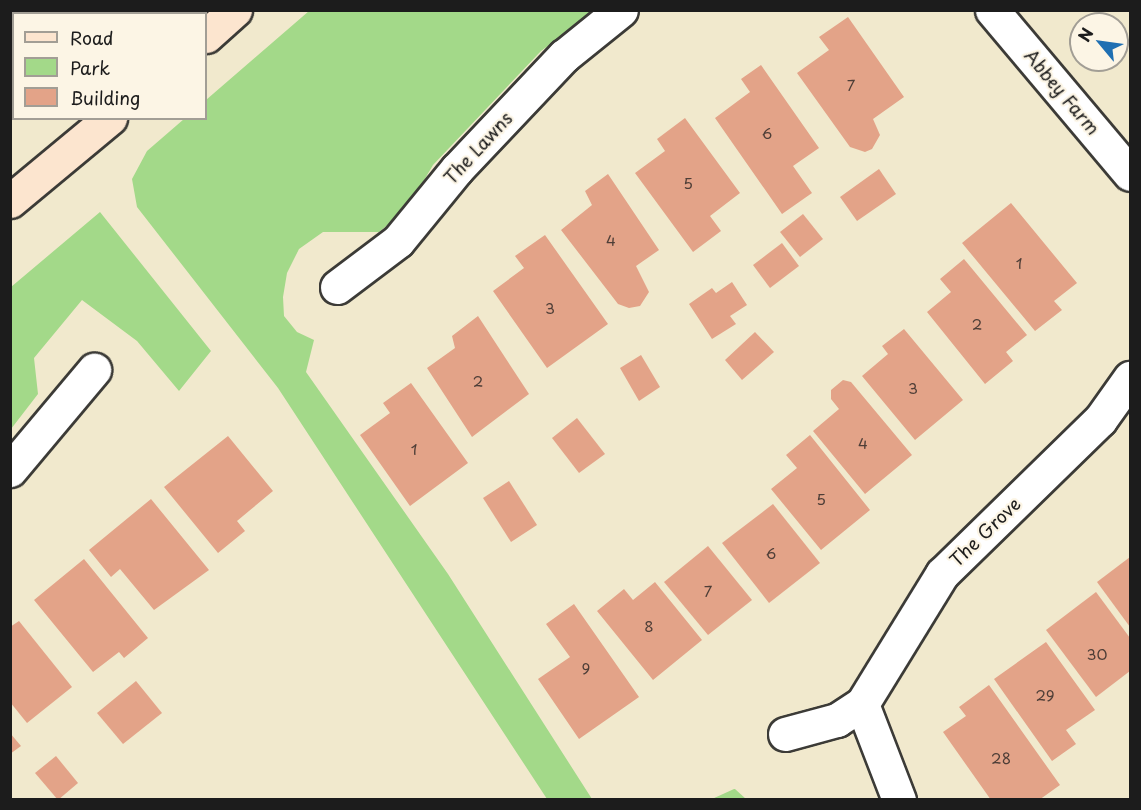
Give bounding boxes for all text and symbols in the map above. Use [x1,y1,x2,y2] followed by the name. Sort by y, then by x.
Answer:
[12,12,207,120] legend
[1069,12,1129,72] north arrow
[1071,23,1099,46] text: N
[70,24,114,51] text: Road
[1020,44,1104,140] street label: Abbey Farm
[70,54,110,81] text: Park
[847,76,855,94] house number: 7
[70,84,140,111] text: Building
[439,107,517,189] street label: The Lawns
[762,124,772,142] house number: 6
[683,174,693,192] house number: 5
[606,231,616,249] house number: 4
[1016,254,1022,272] house number: 1
[545,299,555,317] house number: 3
[972,315,982,333] house number: 2
[473,372,483,390] house number: 2
[908,379,918,397] house number: 3
[858,434,868,452] house number: 4
[411,440,417,458] house number: 1
[816,490,826,508] house number: 5
[945,493,1025,571] street label: The Grove
[766,544,776,562] house number: 6
[704,582,712,600] house number: 7
[644,617,654,635] house number: 8
[1087,645,1107,663] house number: 30
[582,659,590,677] house number: 9
[1035,686,1055,704] house number: 29
[991,749,1011,767] house number: 28

